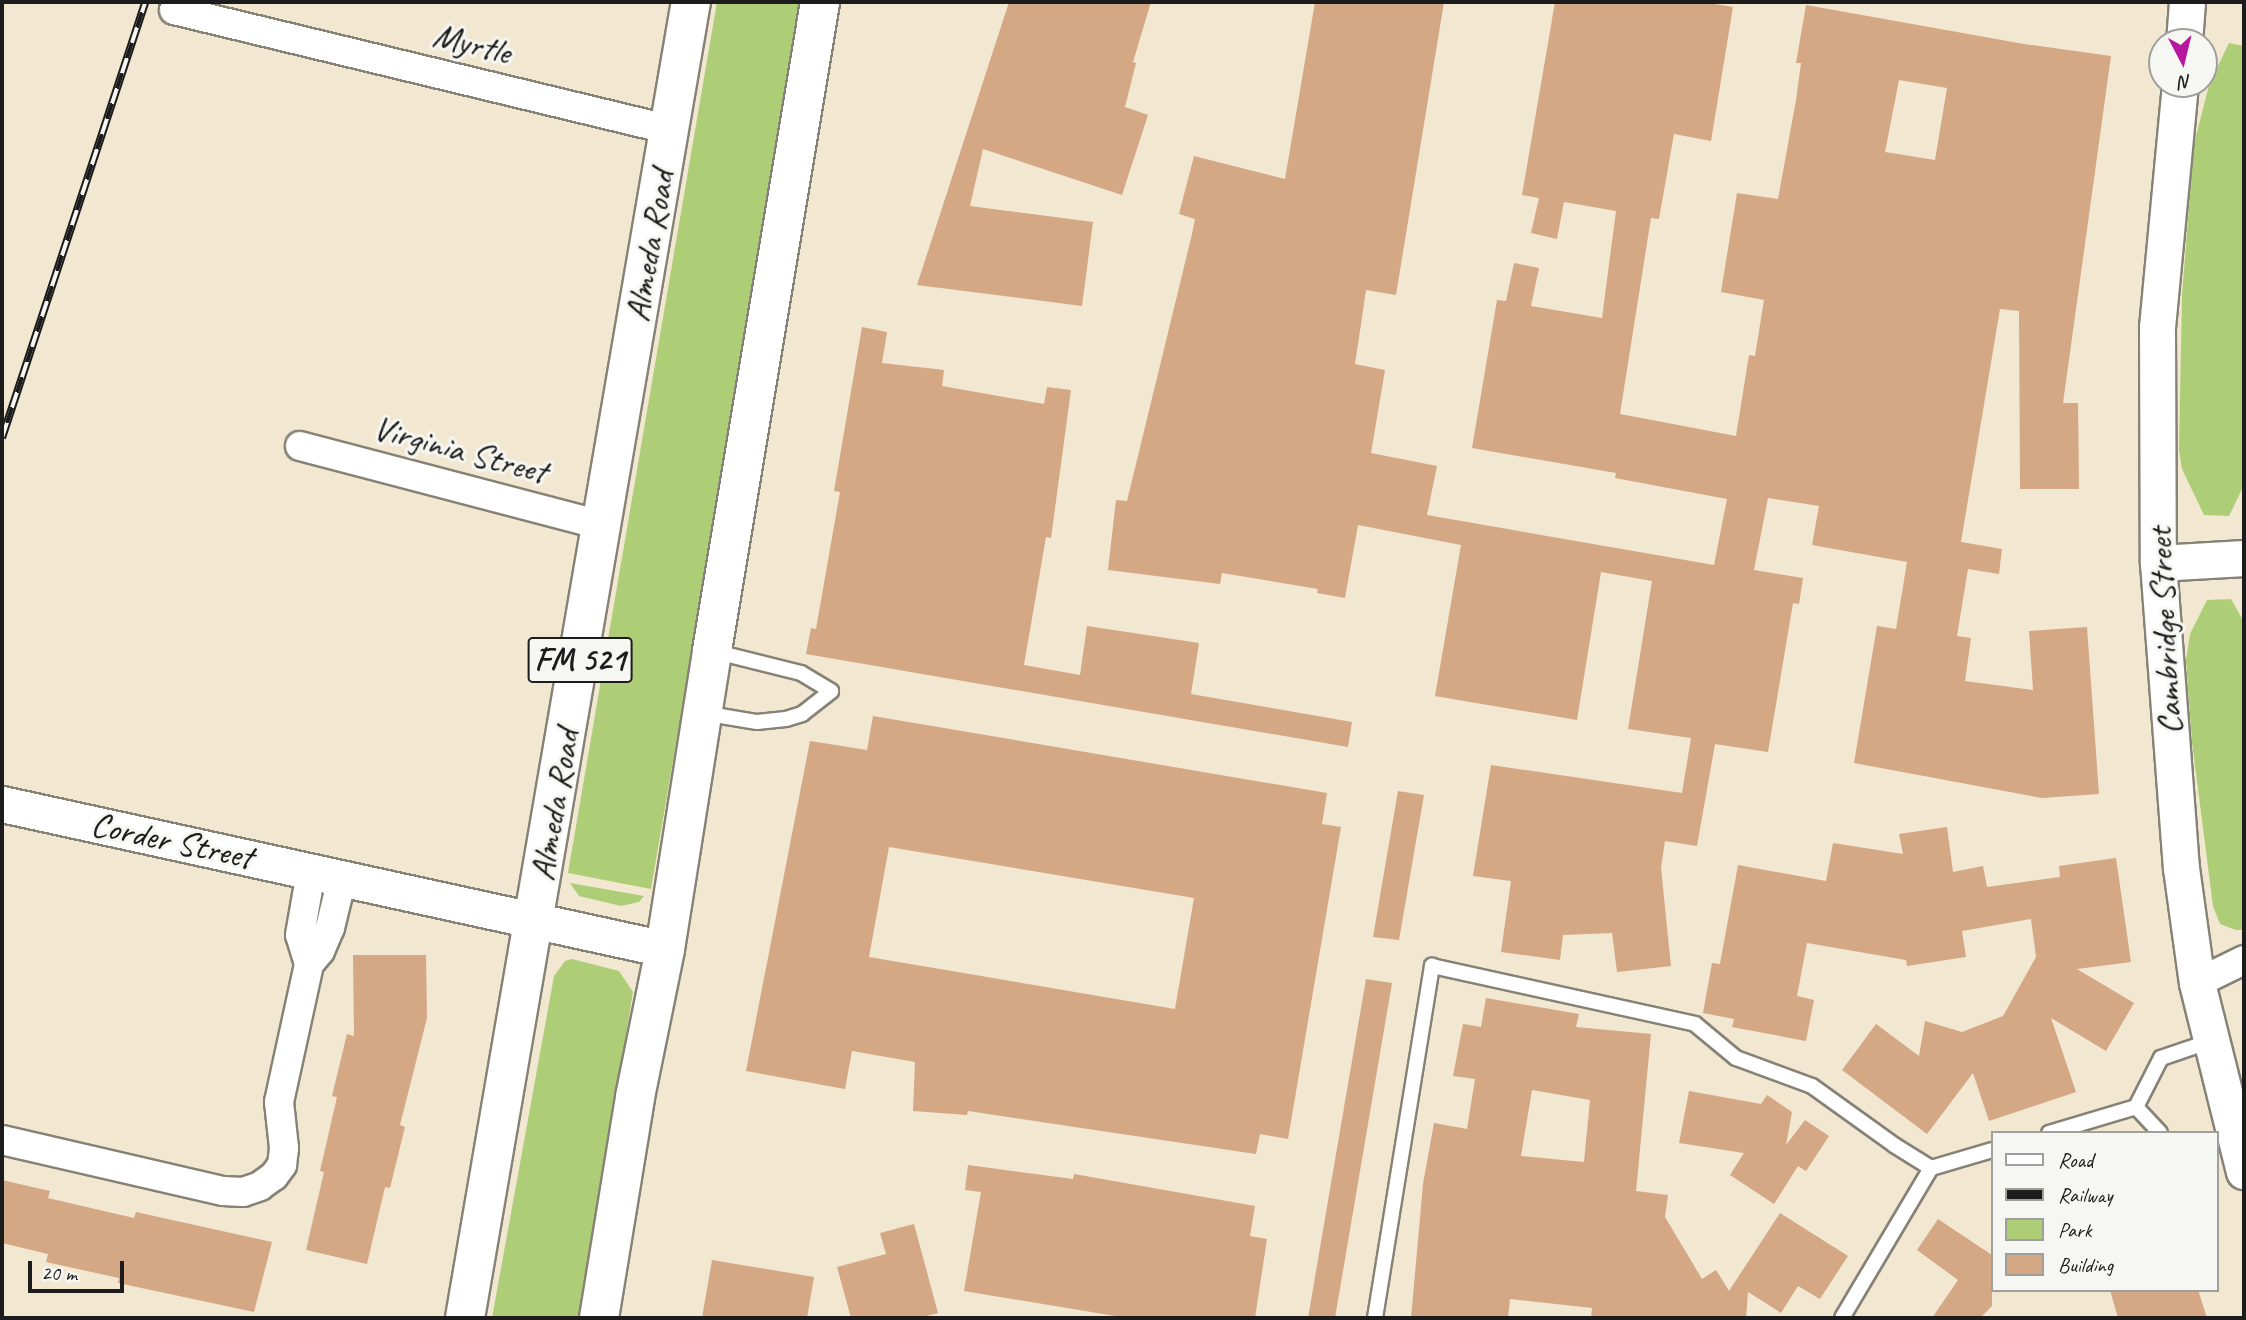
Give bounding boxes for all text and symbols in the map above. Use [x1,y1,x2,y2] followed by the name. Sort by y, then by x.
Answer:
[429,14,515,74] street label: Myrtle
[2148,28,2218,98] north arrow
[2178,69,2193,94] text: N
[616,168,684,324] street label: Almeda Road
[369,407,551,493] street label: Virginia Street
[2139,526,2191,736] street label: Cambridge Street
[528,631,632,690] road number: FM 521
[521,727,589,883] street label: Almeda Road
[87,803,257,879] street label: Corder Street
[1990,1131,2218,1292] legend
[2058,1147,2093,1173] text: Road
[2058,1182,2112,1208] text: Railway
[2058,1217,2091,1243] text: Park
[32,1246,128,1290] scale bar
[2058,1252,2113,1278] text: Building
[41,1260,77,1286] text: 20 m

